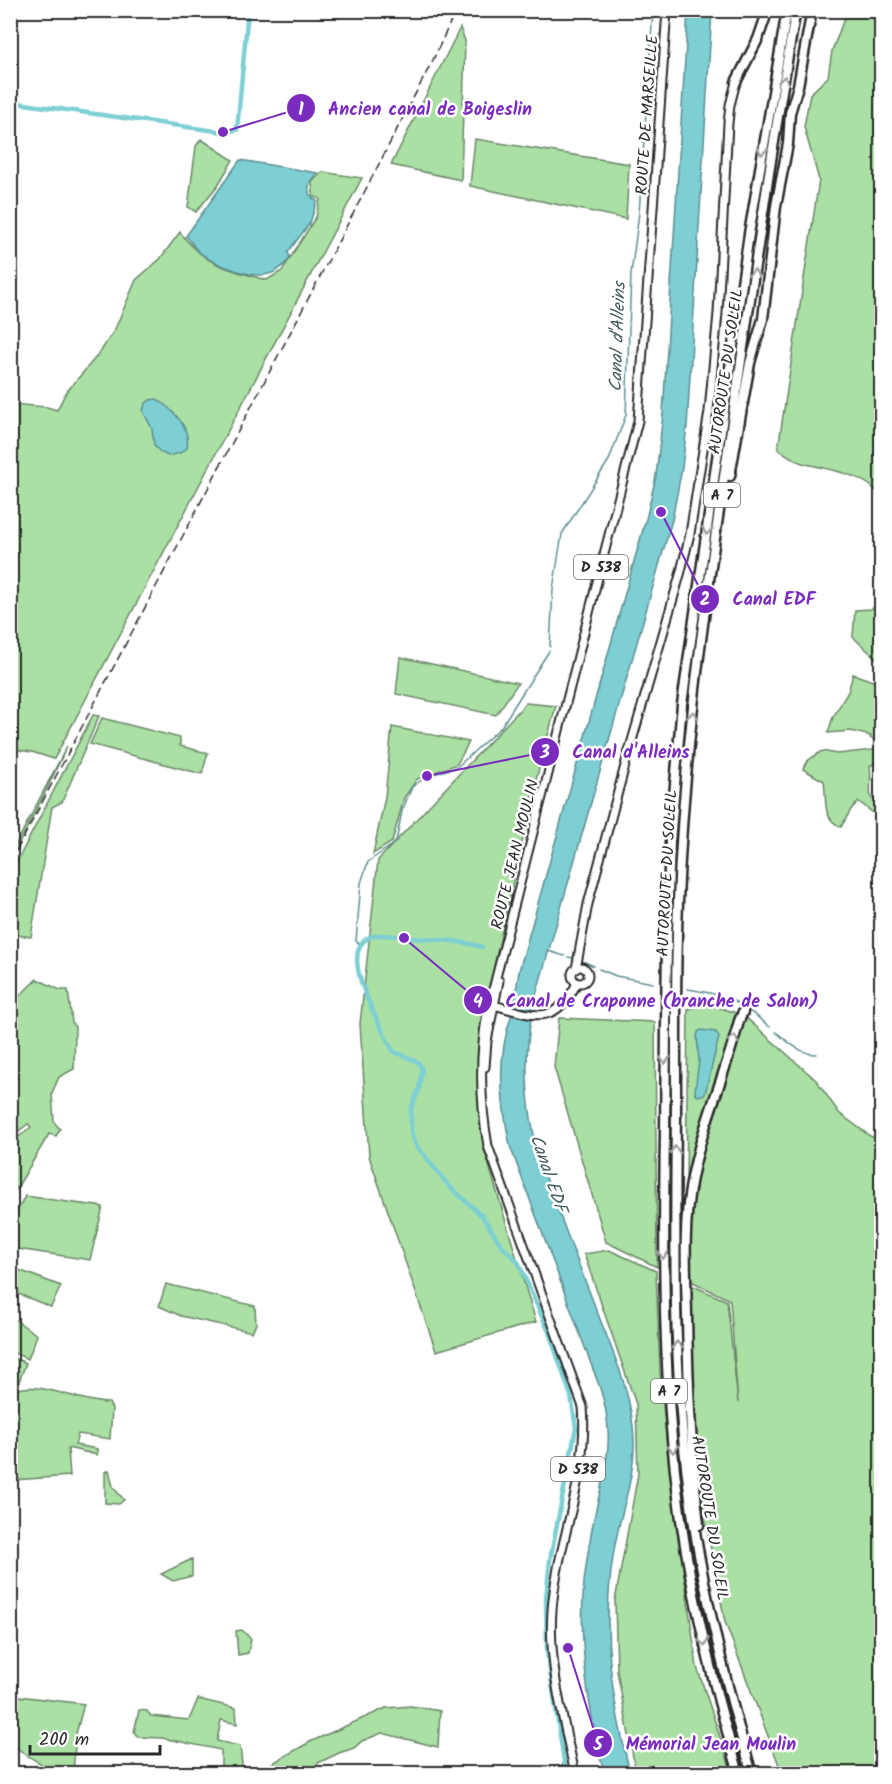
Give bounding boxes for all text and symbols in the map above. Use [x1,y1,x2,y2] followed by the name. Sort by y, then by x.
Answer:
[629,34,666,196] street label: ROUTE DE MARSEILLE
[777,75,789,84] one-way arrow
[286,90,545,126] callout: Ancien canal de Boigeslin
[298,96,304,125] text: 1
[328,96,532,125] text: Ancien canal de Boigeslin
[757,146,769,156] one-way arrow
[748,268,760,277] one-way arrow
[602,279,635,392] water label: Canal d'Alleins
[702,287,750,456] street label: AUTOROUTE DU SOLEIL
[704,483,740,507] road number: A 7
[702,526,714,536] one-way arrow
[574,555,628,579] road number: D 538
[690,581,827,617] callout: Canal EDF
[700,586,710,615] text: 2
[733,586,817,615] text: Canal EDF
[686,711,699,720] one-way arrow
[530,734,701,770] callout: Canal d'Alleins
[539,739,550,768] text: 3
[572,739,690,768] text: Canal d'Alleins
[485,777,546,932] street label: ROUTE JEAN MOULIN
[651,789,684,957] street label: AUTOROUTE DU SOLEIL
[463,982,830,1018] callout: Canal de Craponne (branche de Salon)
[473,988,483,1017] text: 4
[505,988,819,1017] text: Canal de Craponne (branche de Salon)
[727,1035,739,1045] one-way arrow
[659,1055,672,1064] one-way arrow
[521,1131,576,1221] water label: Canal EDF
[669,1145,681,1154] one-way arrow
[657,1250,670,1259] one-way arrow
[671,1340,684,1349] one-way arrow
[651,1379,687,1403] road number: A 7
[684,1434,735,1603] street label: AUTOROUTE DU SOLEIL
[666,1445,679,1454] one-way arrow
[551,1457,605,1481] road number: D 538
[696,1636,709,1646] one-way arrow
[30,1718,160,1756] scale bar
[583,1725,808,1761] callout: Mémorial Jean Moulin
[39,1726,89,1755] text: 200 m
[592,1731,604,1760] text: 5
[626,1731,796,1760] text: Mémorial Jean Moulin

